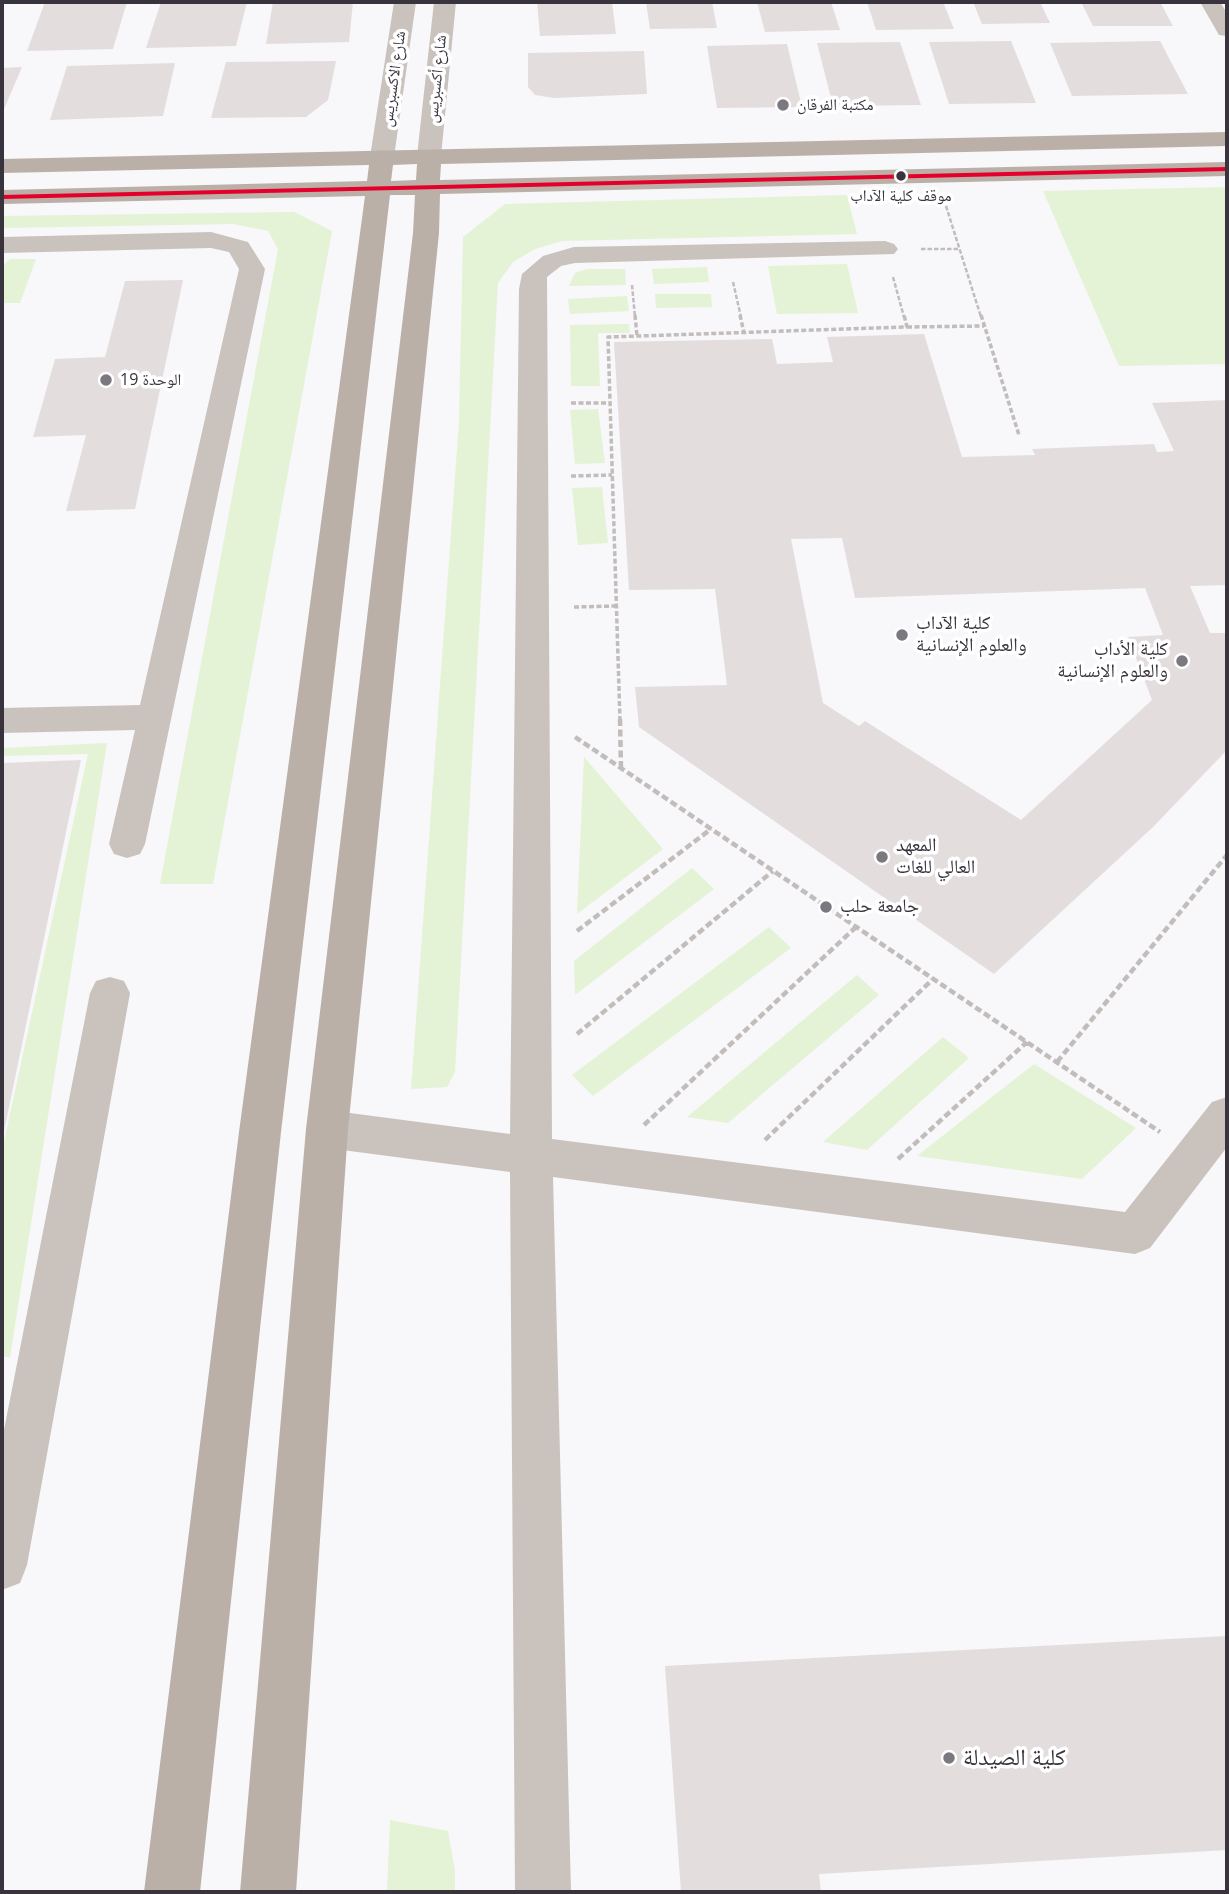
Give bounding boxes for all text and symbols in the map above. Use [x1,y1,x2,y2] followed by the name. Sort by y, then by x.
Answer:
[378,30,410,128] street label: شارع الاكسبريس
[423,34,451,124] street label: شارع أكسبريس
[797,95,873,115] place label: مكتبة الفرقان
[775,97,791,113] marker: مكتبة الفرقان
[894,169,908,183] marker: موقف كلية الآداب
[850,186,952,206] place label: موقف كلية الآداب
[120,370,181,390] place label: الوحدة 19
[98,372,114,388] marker: الوحدة 19
[916,613,1027,657] place label: كلية الآداب والعلوم الإنسانية
[894,627,910,643] marker: كلية الآداب والعلوم الإنسانية
[1057,639,1168,683] place label: كلية الأداب والعلوم الإنسانية
[1174,653,1190,669] marker: كلية الأداب والعلوم الإنسانية
[896,835,975,879] place label: المعهد العالي للغات
[874,849,890,865] marker: المعهد العالي للغات
[840,896,919,918] place label: جامعة حلب
[818,899,834,915] marker: جامعة حلب
[963,1744,1066,1772] place label: كلية الصيدلة
[941,1750,957,1766] marker: كلية الصيدلة

